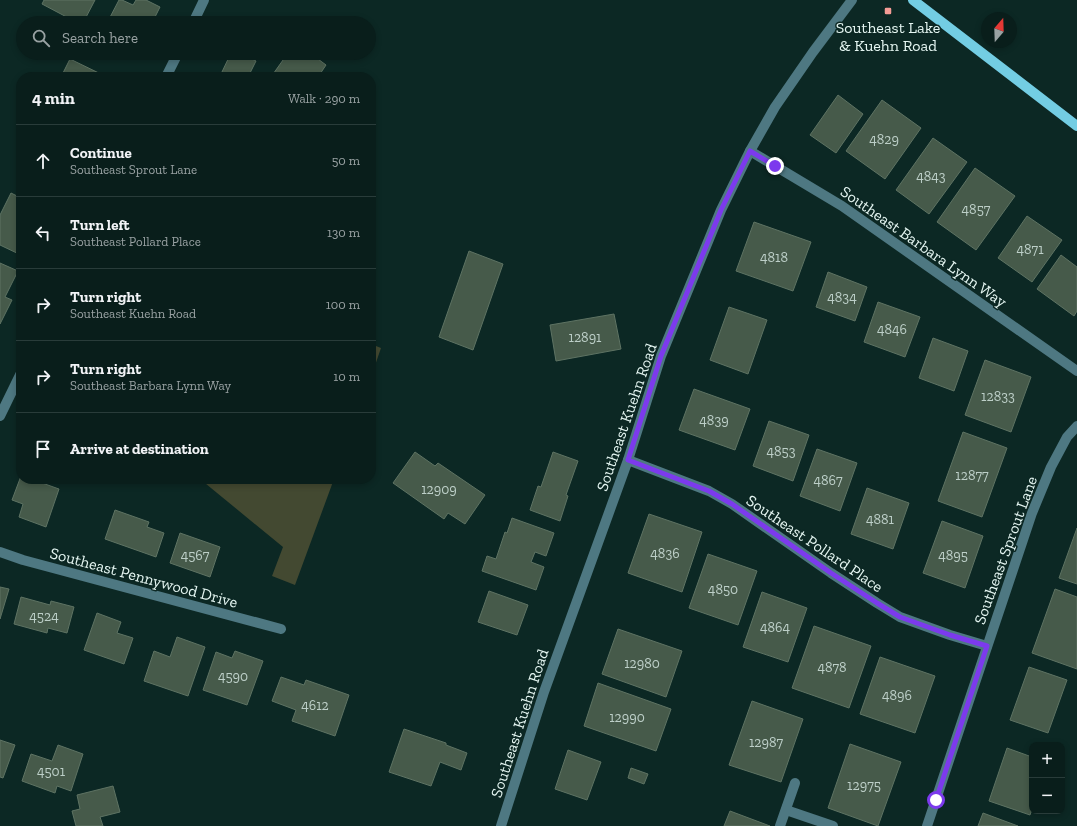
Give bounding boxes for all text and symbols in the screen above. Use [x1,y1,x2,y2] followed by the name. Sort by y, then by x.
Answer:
[883,6,893,16] marker: Southeast Lake & Kuehn Road
[981,12,1017,48] north arrow
[16,16,376,60] search box
[836,18,940,55] place label: Southeast Lake & Kuehn Road
[30,27,52,49] icon: search
[62,29,138,47] text: Search here
[32,88,75,108] text: 4 min
[288,91,360,106] text: Walk · 290 m
[869,131,899,148] house number: 4829
[70,144,132,162] text: Continue
[32,150,54,172] icon: ahead
[332,153,360,168] text: 50 m
[766,157,784,175] route end
[70,162,197,177] text: Southeast Sprout Lane
[916,168,946,185] house number: 4843
[837,182,1011,312] street label: Southeast Barbara Lynn Way
[962,201,991,218] house number: 4857
[70,216,130,234] text: Turn left
[32,222,54,244] icon: left
[327,225,360,240] text: 130 m
[70,234,201,249] text: Southeast Pollard Place
[1016,241,1044,258] house number: 4871
[760,249,788,266] house number: 4818
[70,288,141,306] text: Turn right
[827,289,857,306] house number: 4834
[32,294,54,316] icon: right
[326,297,360,312] text: 100 m
[70,306,196,321] text: Southeast Kuehn Road
[877,321,907,338] house number: 4846
[569,329,602,346] house number: 12891
[592,340,661,494] street label: Southeast Kuehn Road
[70,360,141,378] text: Turn right
[32,366,54,388] icon: right
[333,369,360,384] text: 10 m
[70,378,231,393] text: Southeast Barbara Lynn Way
[981,388,1015,405] house number: 12833
[699,412,729,429] house number: 4839
[32,438,54,460] icon: arrive
[70,440,209,458] text: Arrive at destination
[766,443,796,460] house number: 4853
[955,467,989,484] house number: 12877
[813,472,843,489] house number: 4867
[970,473,1041,627] street label: Southeast Sprout Lane
[421,481,457,498] house number: 12909
[743,491,887,596] street label: Southeast Pollard Place
[866,511,895,528] house number: 4881
[48,543,240,612] street label: Southeast Pennywood Drive
[650,545,680,562] house number: 4836
[181,547,210,564] house number: 4567
[938,547,968,564] house number: 4895
[708,581,738,598] house number: 4850
[29,608,59,625] house number: 4524
[760,619,790,636] house number: 4864
[486,646,553,800] street label: Southeast Kuehn Road
[624,655,660,672] house number: 12980
[817,659,847,676] house number: 4878
[218,668,248,685] house number: 4590
[882,687,912,704] house number: 4896
[301,697,329,714] house number: 4612
[609,709,645,726] house number: 12990
[749,734,783,751] house number: 12987
[1029,742,1065,814] map controls
[1029,742,1065,778] button: +
[37,763,66,780] house number: 4501
[847,777,881,794] house number: 12975
[1029,778,1065,814] button: −
[927,791,945,809] route start

